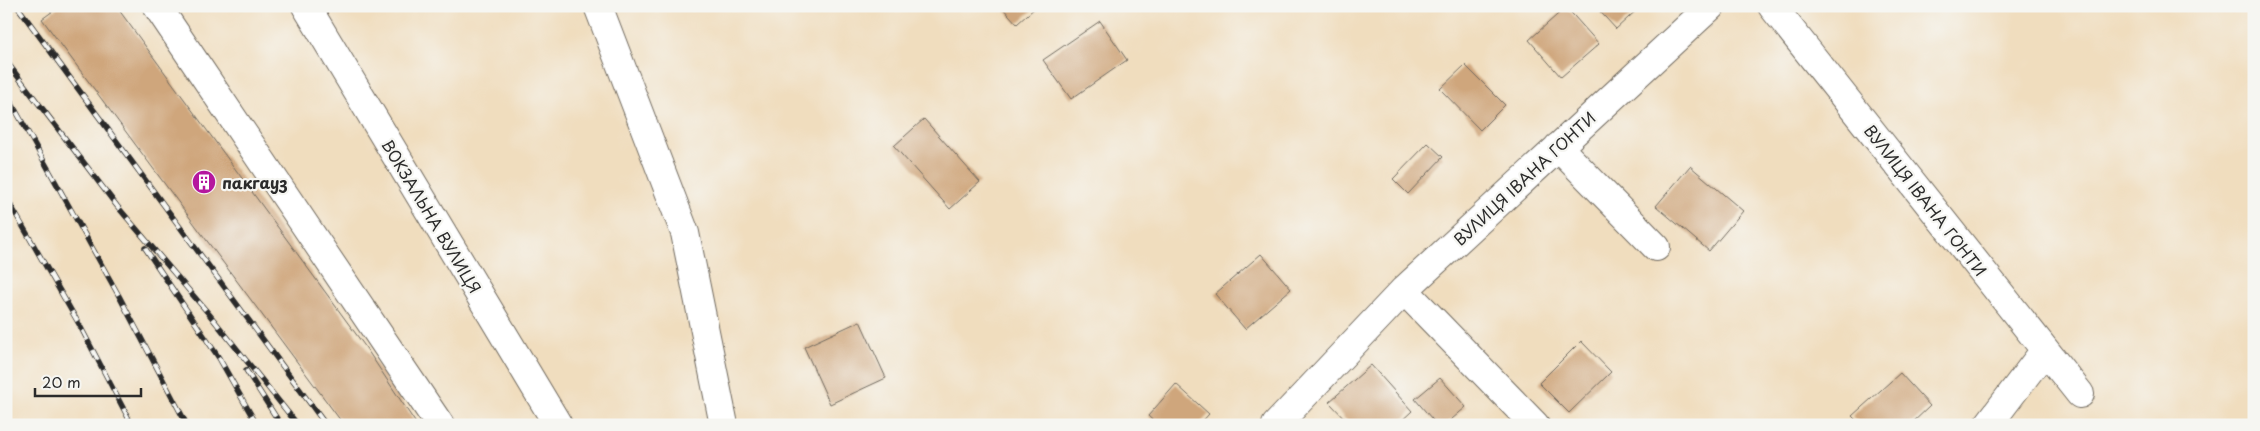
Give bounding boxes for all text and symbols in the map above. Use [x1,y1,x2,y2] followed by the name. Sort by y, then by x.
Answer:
[1448,106,1600,250] street label: ВУЛИЦЯ ІВАНА ГОНТИ
[1859,119,1993,281] street label: ВУЛИЦЯ ІВАНА ГОНТИ
[376,134,488,298] street label: ВОКЗАЛЬНА ВУЛИЦЯ
[191,169,217,195] building icon: пакгауз
[222,170,288,194] place label: пакгауз
[35,366,141,398] scale bar
[42,370,81,393] text: 20 m

